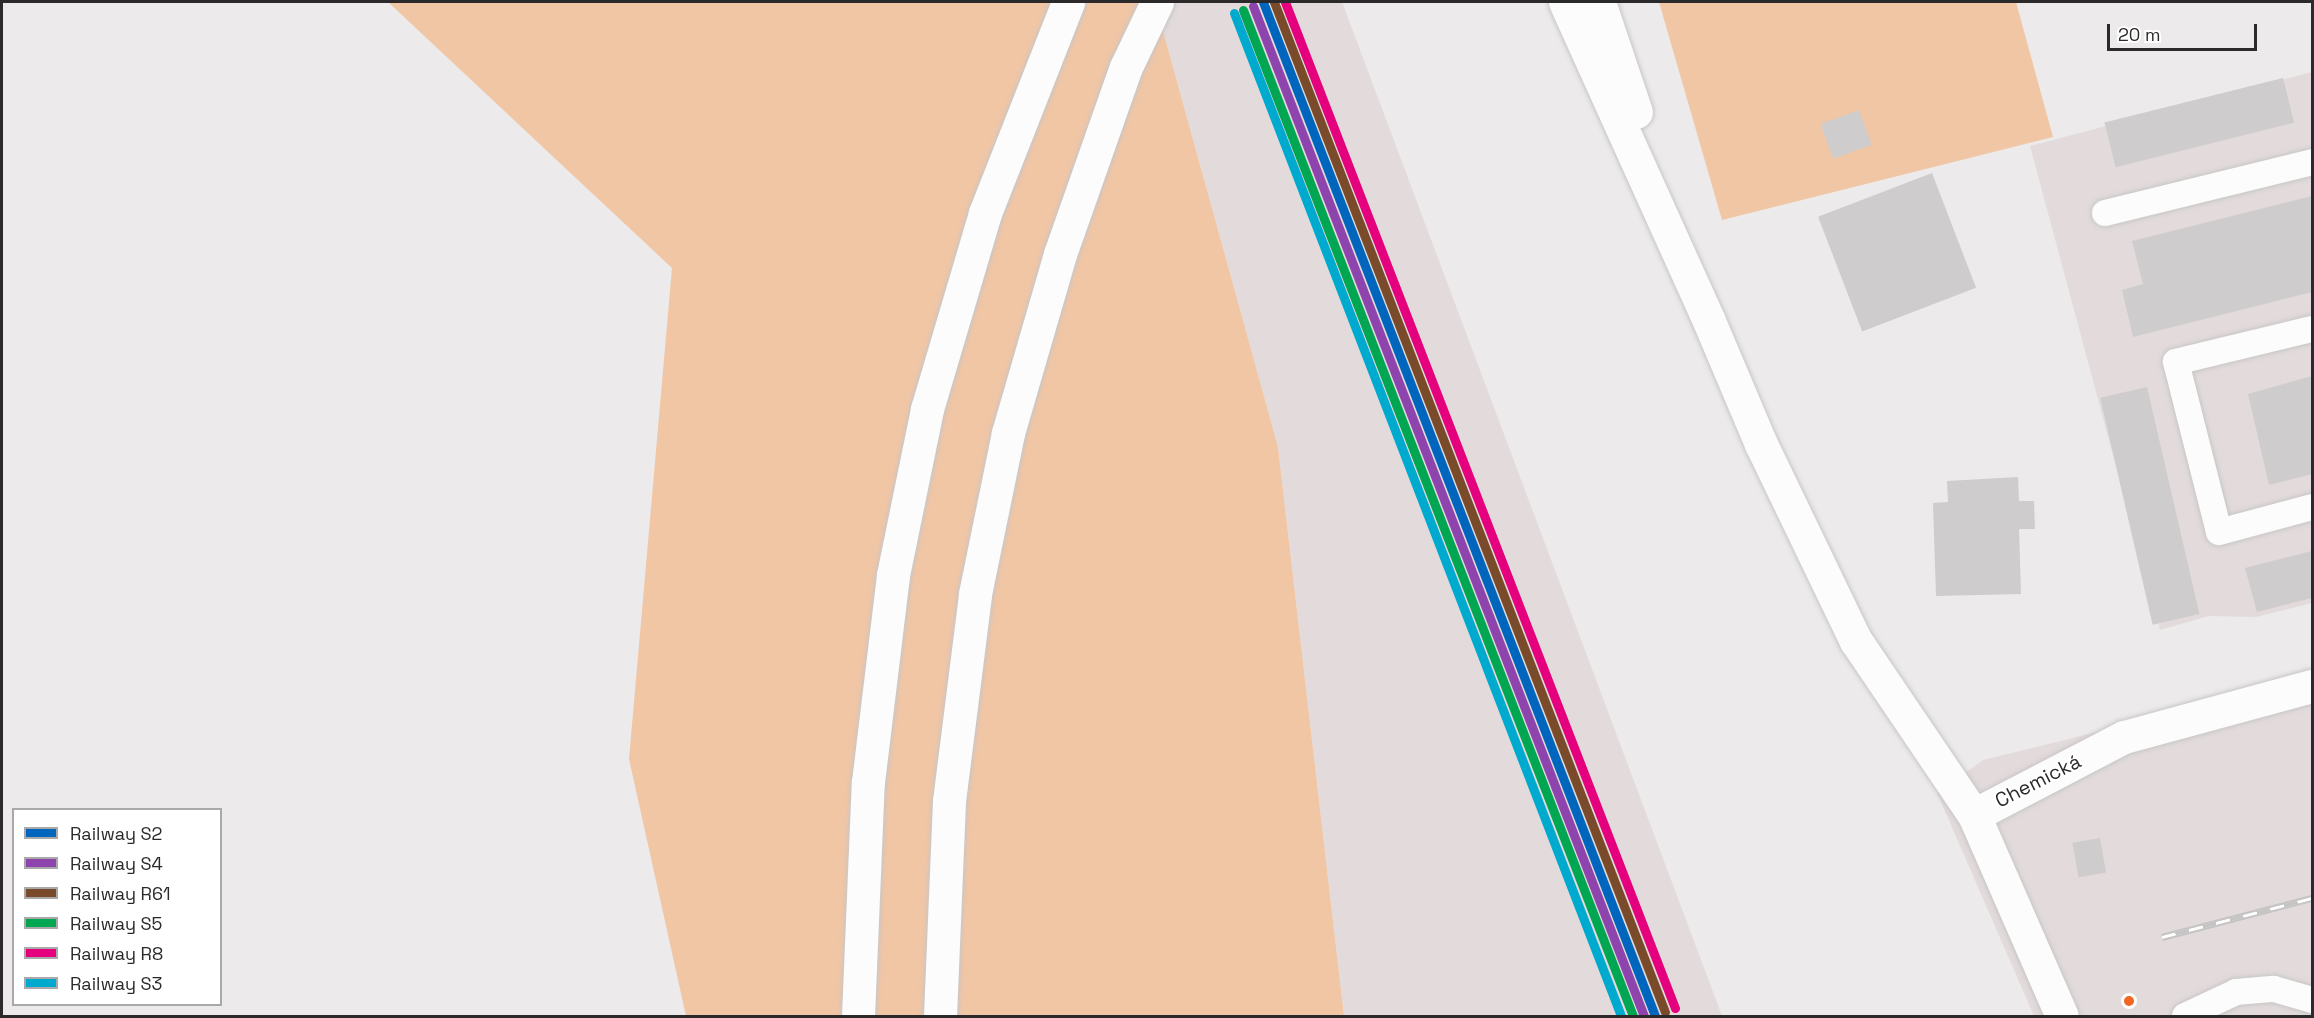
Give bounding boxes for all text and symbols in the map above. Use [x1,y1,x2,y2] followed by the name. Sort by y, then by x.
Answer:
[2110,12,2260,50] scale bar
[2118,23,2161,46] text: 20 m
[1991,749,2085,813] street label: Chemická
[12,808,222,1006] legend
[70,822,162,845] text: Railway S2
[70,852,163,875] text: Railway S4
[70,882,170,905] text: Railway R61
[70,912,162,935] text: Railway S5
[70,942,163,965] text: Railway R8
[70,972,162,995] text: Railway S3
[2123,995,2135,1007] unlabelled marker

